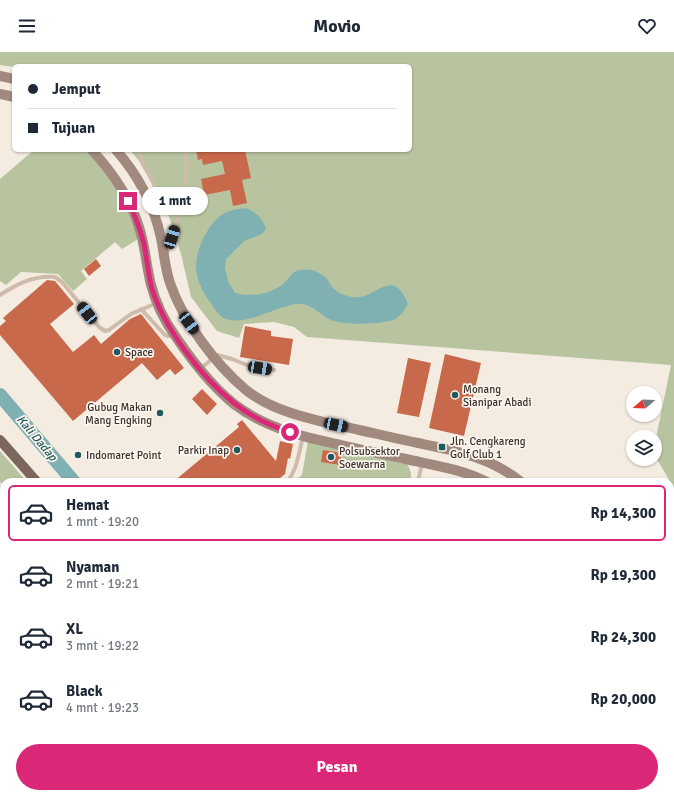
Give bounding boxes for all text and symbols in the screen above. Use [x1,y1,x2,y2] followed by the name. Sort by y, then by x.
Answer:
[16,15,38,37] icon: menu
[313,15,361,37] text: Movio
[636,15,658,37] icon: heart
[52,80,101,98] text: Jemput
[52,119,95,137] text: Tujuan
[142,187,208,215] callout: 1 mnt
[119,192,137,210] route end
[159,193,191,209] text: 1 mnt
[163,224,181,250] car
[75,300,99,326] car
[177,310,201,336] car
[125,346,153,359] place label: Space
[112,347,122,357] marker: Space
[247,360,273,376] car
[463,383,531,409] place label: Monang Sianipar Abadi
[626,386,662,422] north arrow
[626,386,662,466] map controls
[450,390,460,400] marker: Monang Sianipar Abadi
[85,401,152,427] place label: Gubug Makan Mang Engking
[155,408,165,418] marker: Gubug Makan Mang Engking
[13,412,60,465] water label: Kali Dadap
[323,417,349,433] car
[281,423,299,441] route start
[626,430,662,466] button: layers
[450,435,526,461] place label: Jln. Cengkareng Golf Club 1
[437,442,447,452] marker: Jln. Cengkareng Golf Club 1
[178,444,229,457] place label: Parkir Inap
[232,445,242,455] marker: Parkir Inap
[339,445,400,471] place label: Polsubsektor Soewarna
[86,449,161,462] place label: Indomaret Point
[73,450,83,460] marker: Indomaret Point
[326,452,336,462] marker: Polsubsektor Soewarna
[18,495,54,531] icon: car
[66,496,109,514] text: Hemat
[590,504,656,522] text: Rp 14,300
[66,514,139,530] text: 1 mnt · 19:20
[18,557,54,593] icon: car
[66,558,119,576] text: Nyaman
[590,566,656,584] text: Rp 19,300
[66,576,139,592] text: 2 mnt · 19:21
[18,619,54,655] icon: car
[66,620,83,638] text: XL
[590,628,656,646] text: Rp 24,300
[66,638,139,654] text: 3 mnt · 19:22
[18,681,54,717] icon: car
[66,682,103,700] text: Black
[590,690,656,708] text: Rp 20,000
[66,700,139,716] text: 4 mnt · 19:23
[16,744,658,790] button: Pesan

